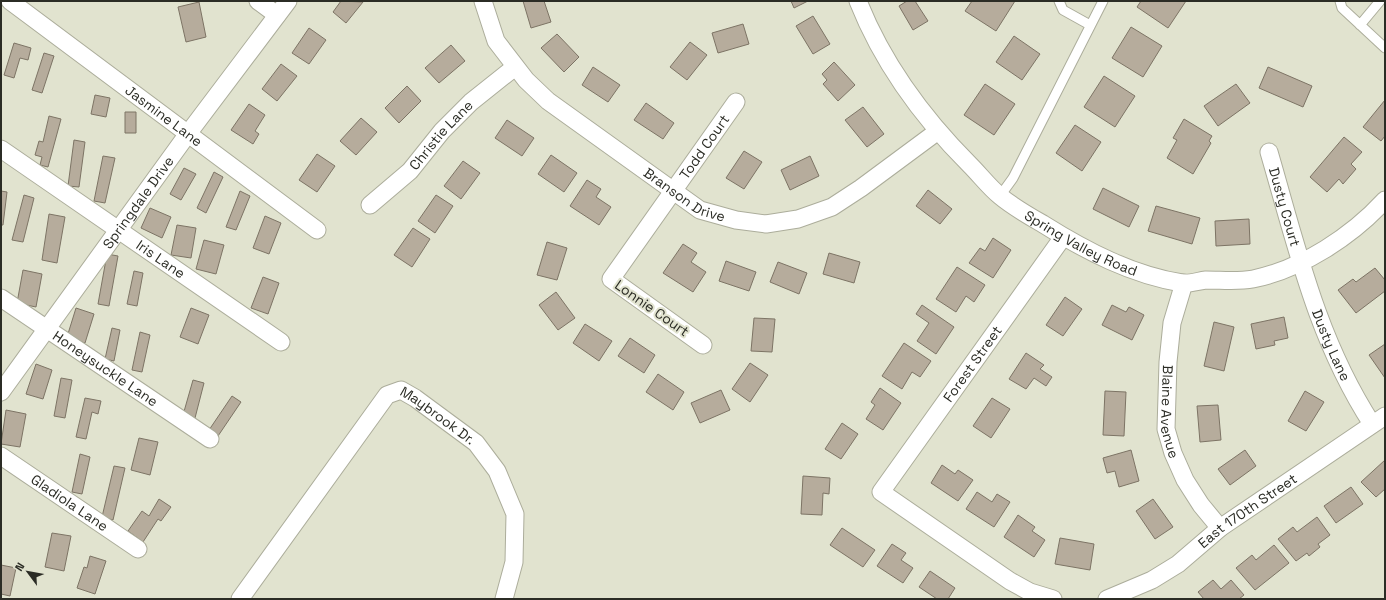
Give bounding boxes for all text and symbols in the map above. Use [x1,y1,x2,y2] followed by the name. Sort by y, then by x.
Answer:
[122,81,206,151] street label: Jasmine Lane
[405,96,477,174] street label: Christie Lane
[675,111,733,183] street label: Todd Court
[99,153,178,252] street label: Springdale Drive
[640,164,727,226] street label: Branson Drive
[1265,165,1305,249] street label: Dusty Court
[1021,206,1140,280] street label: Spring Valley Road
[133,236,189,282] street label: Iris Lane
[611,276,693,340] street label: Lonnie Court
[1308,307,1355,384] street label: Dusty Lane
[939,322,1006,406] street label: Forest Street
[49,327,162,410] street label: Honeysuckle Lane
[1156,365,1183,461] street label: Blaine Avenue
[397,382,479,448] street label: Maybrook Dr.
[1194,469,1300,552] street label: East 170th Street
[28,470,112,535] street label: Gladiola Lane
[8,552,48,592] north arrow
[12,560,27,574] text: N

